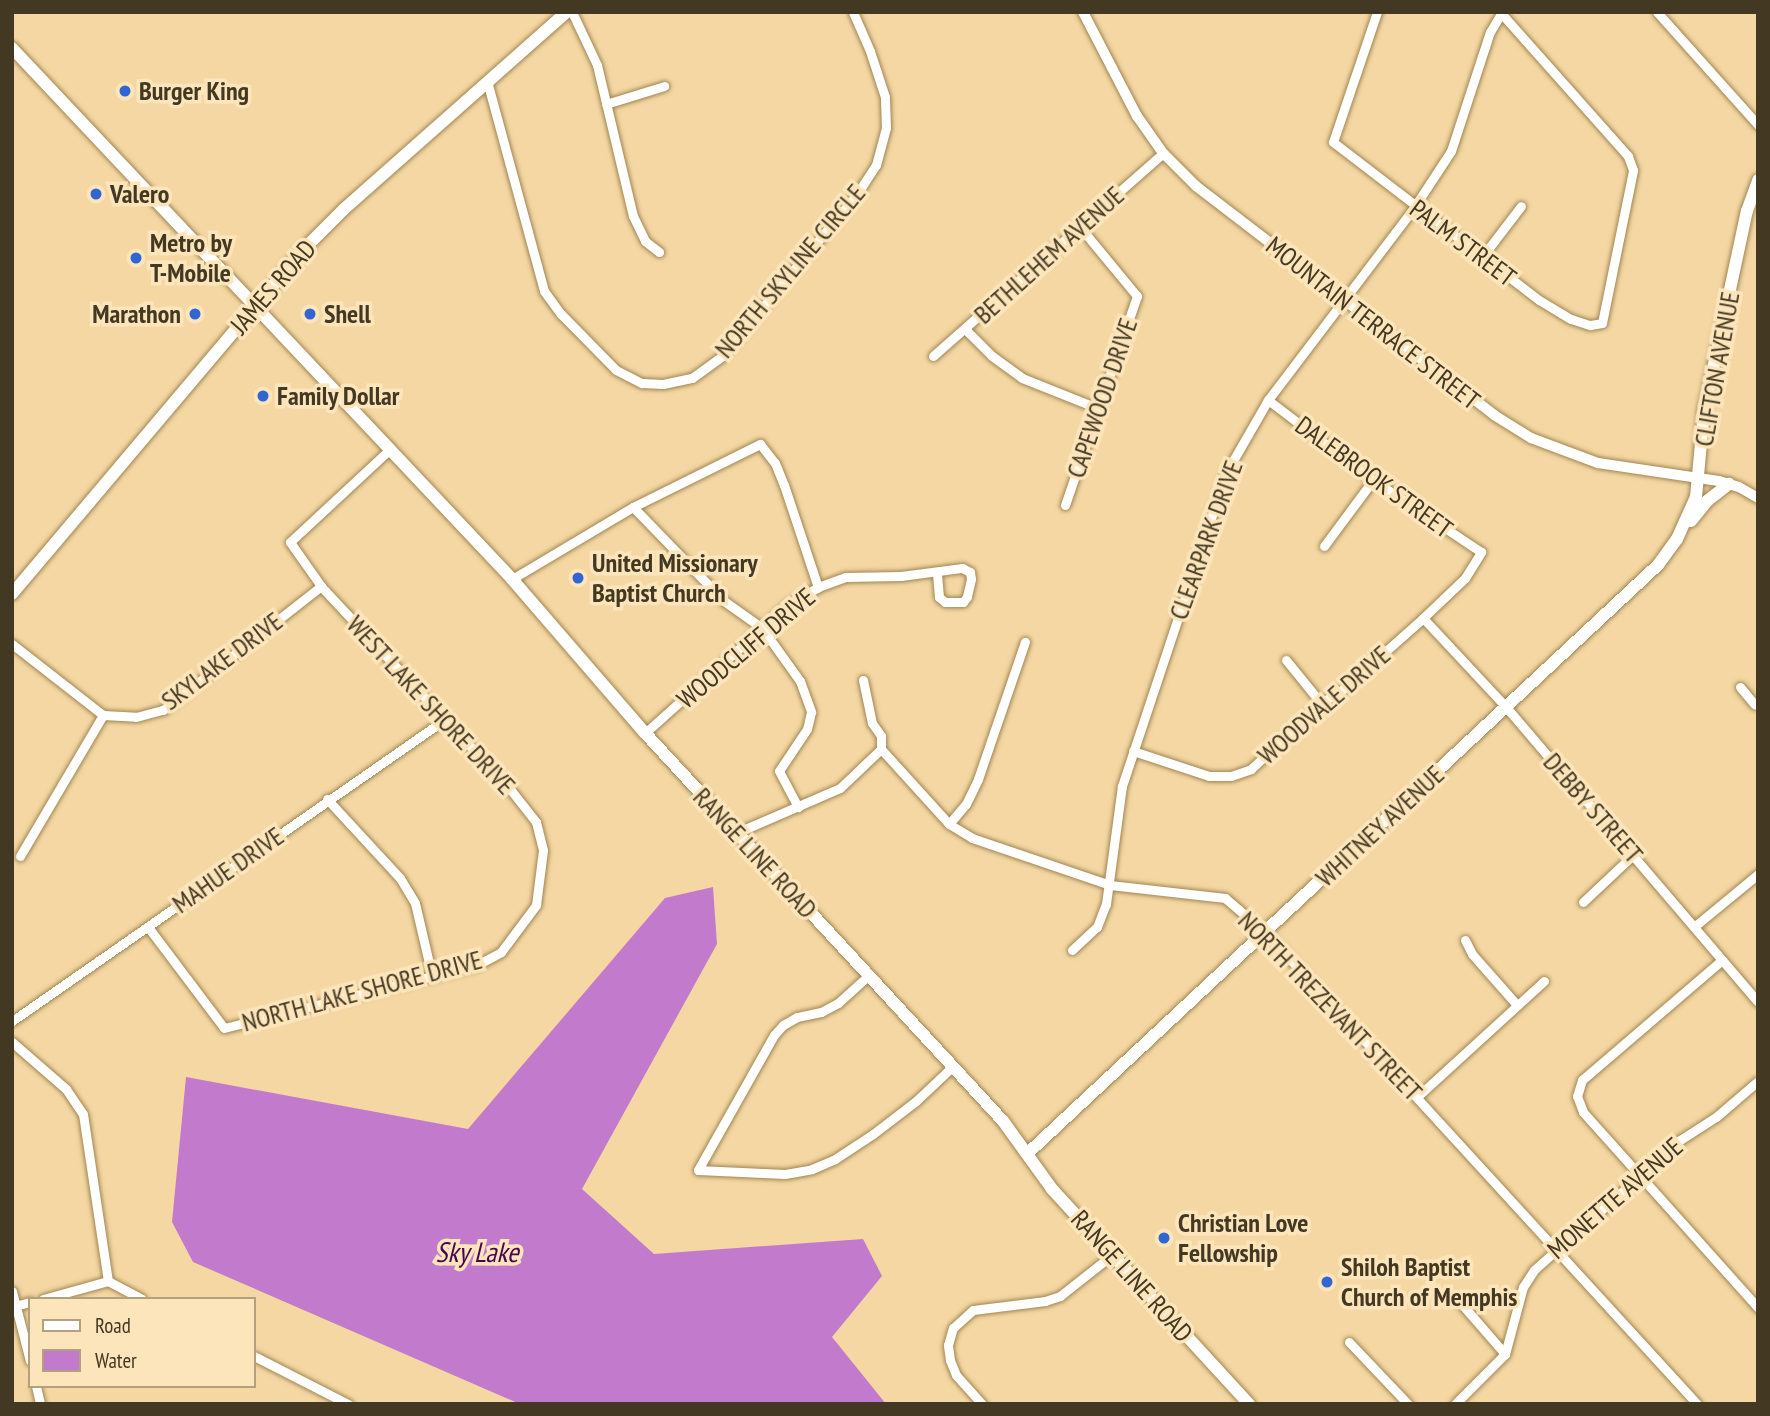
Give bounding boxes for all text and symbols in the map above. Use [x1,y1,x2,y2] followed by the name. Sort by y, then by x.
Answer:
[139,75,249,107] place label: Burger King
[117,83,133,99] marker: Burger King
[110,178,169,210] place label: Valero
[708,178,872,364] street label: NORTH SKYLINE CIRCLE
[968,179,1130,331] street label: BETHLEHEM AVENUE
[88,186,104,202] marker: Valero
[1404,193,1522,293] street label: PALM STREET
[150,227,232,288] place label: Metro by T-Mobile
[1260,230,1486,416] street label: MOUNTAIN TERRACE STREET
[224,234,322,340] street label: JAMES ROAD
[128,250,144,266] marker: Metro by T-Mobile
[1688,289,1746,449] street label: CLIFTON AVENUE
[92,298,181,330] place label: Marathon
[324,298,371,330] place label: Shell
[187,306,203,322] marker: Marathon
[302,306,318,322] marker: Shell
[1060,314,1144,482] street label: CAPEWOOD DRIVE
[277,380,400,412] place label: Family Dollar
[255,388,271,404] marker: Family Dollar
[1289,409,1459,545] street label: DALEBROOK STREET
[1163,456,1249,624] street label: CLEARPARK DRIVE
[592,547,758,608] place label: United Missionary Baptist Church
[570,570,586,586] marker: United Missionary Baptist Church
[671,581,821,715] street label: WOODCLIFF DRIVE
[155,605,289,717] street label: SKYLAKE DRIVE
[340,609,522,801] street label: WEST LAKE SHORE DRIVE
[1252,639,1396,771] street label: WOODVALE DRIVE
[1537,747,1649,869] street label: DEBBY STREET
[1309,758,1451,894] street label: WHITNEY AVENUE
[687,781,823,925] street label: RANGE LINE ROAD
[166,820,290,920] street label: MAHUE DRIVE
[1231,905,1429,1107] street label: NORTH TREZEVANT STREET
[239,944,485,1038] street label: NORTH LAKE SHORE DRIVE
[1541,1131,1689,1265] street label: MONETTE AVENUE
[1065,1204,1199,1348] street label: RANGE LINE ROAD
[1178,1207,1308,1268] place label: Christian Love Fellowship
[1156,1230,1172,1246] marker: Christian Love Fellowship
[435,1235,519,1269] water label: Sky Lake
[1341,1251,1517,1312] place label: Shiloh Baptist Church of Memphis
[1319,1274,1335,1290] marker: Shiloh Baptist Church of Memphis
[28,1297,256,1388] legend
[95,1312,131,1339] text: Road
[95,1347,137,1374] text: Water

